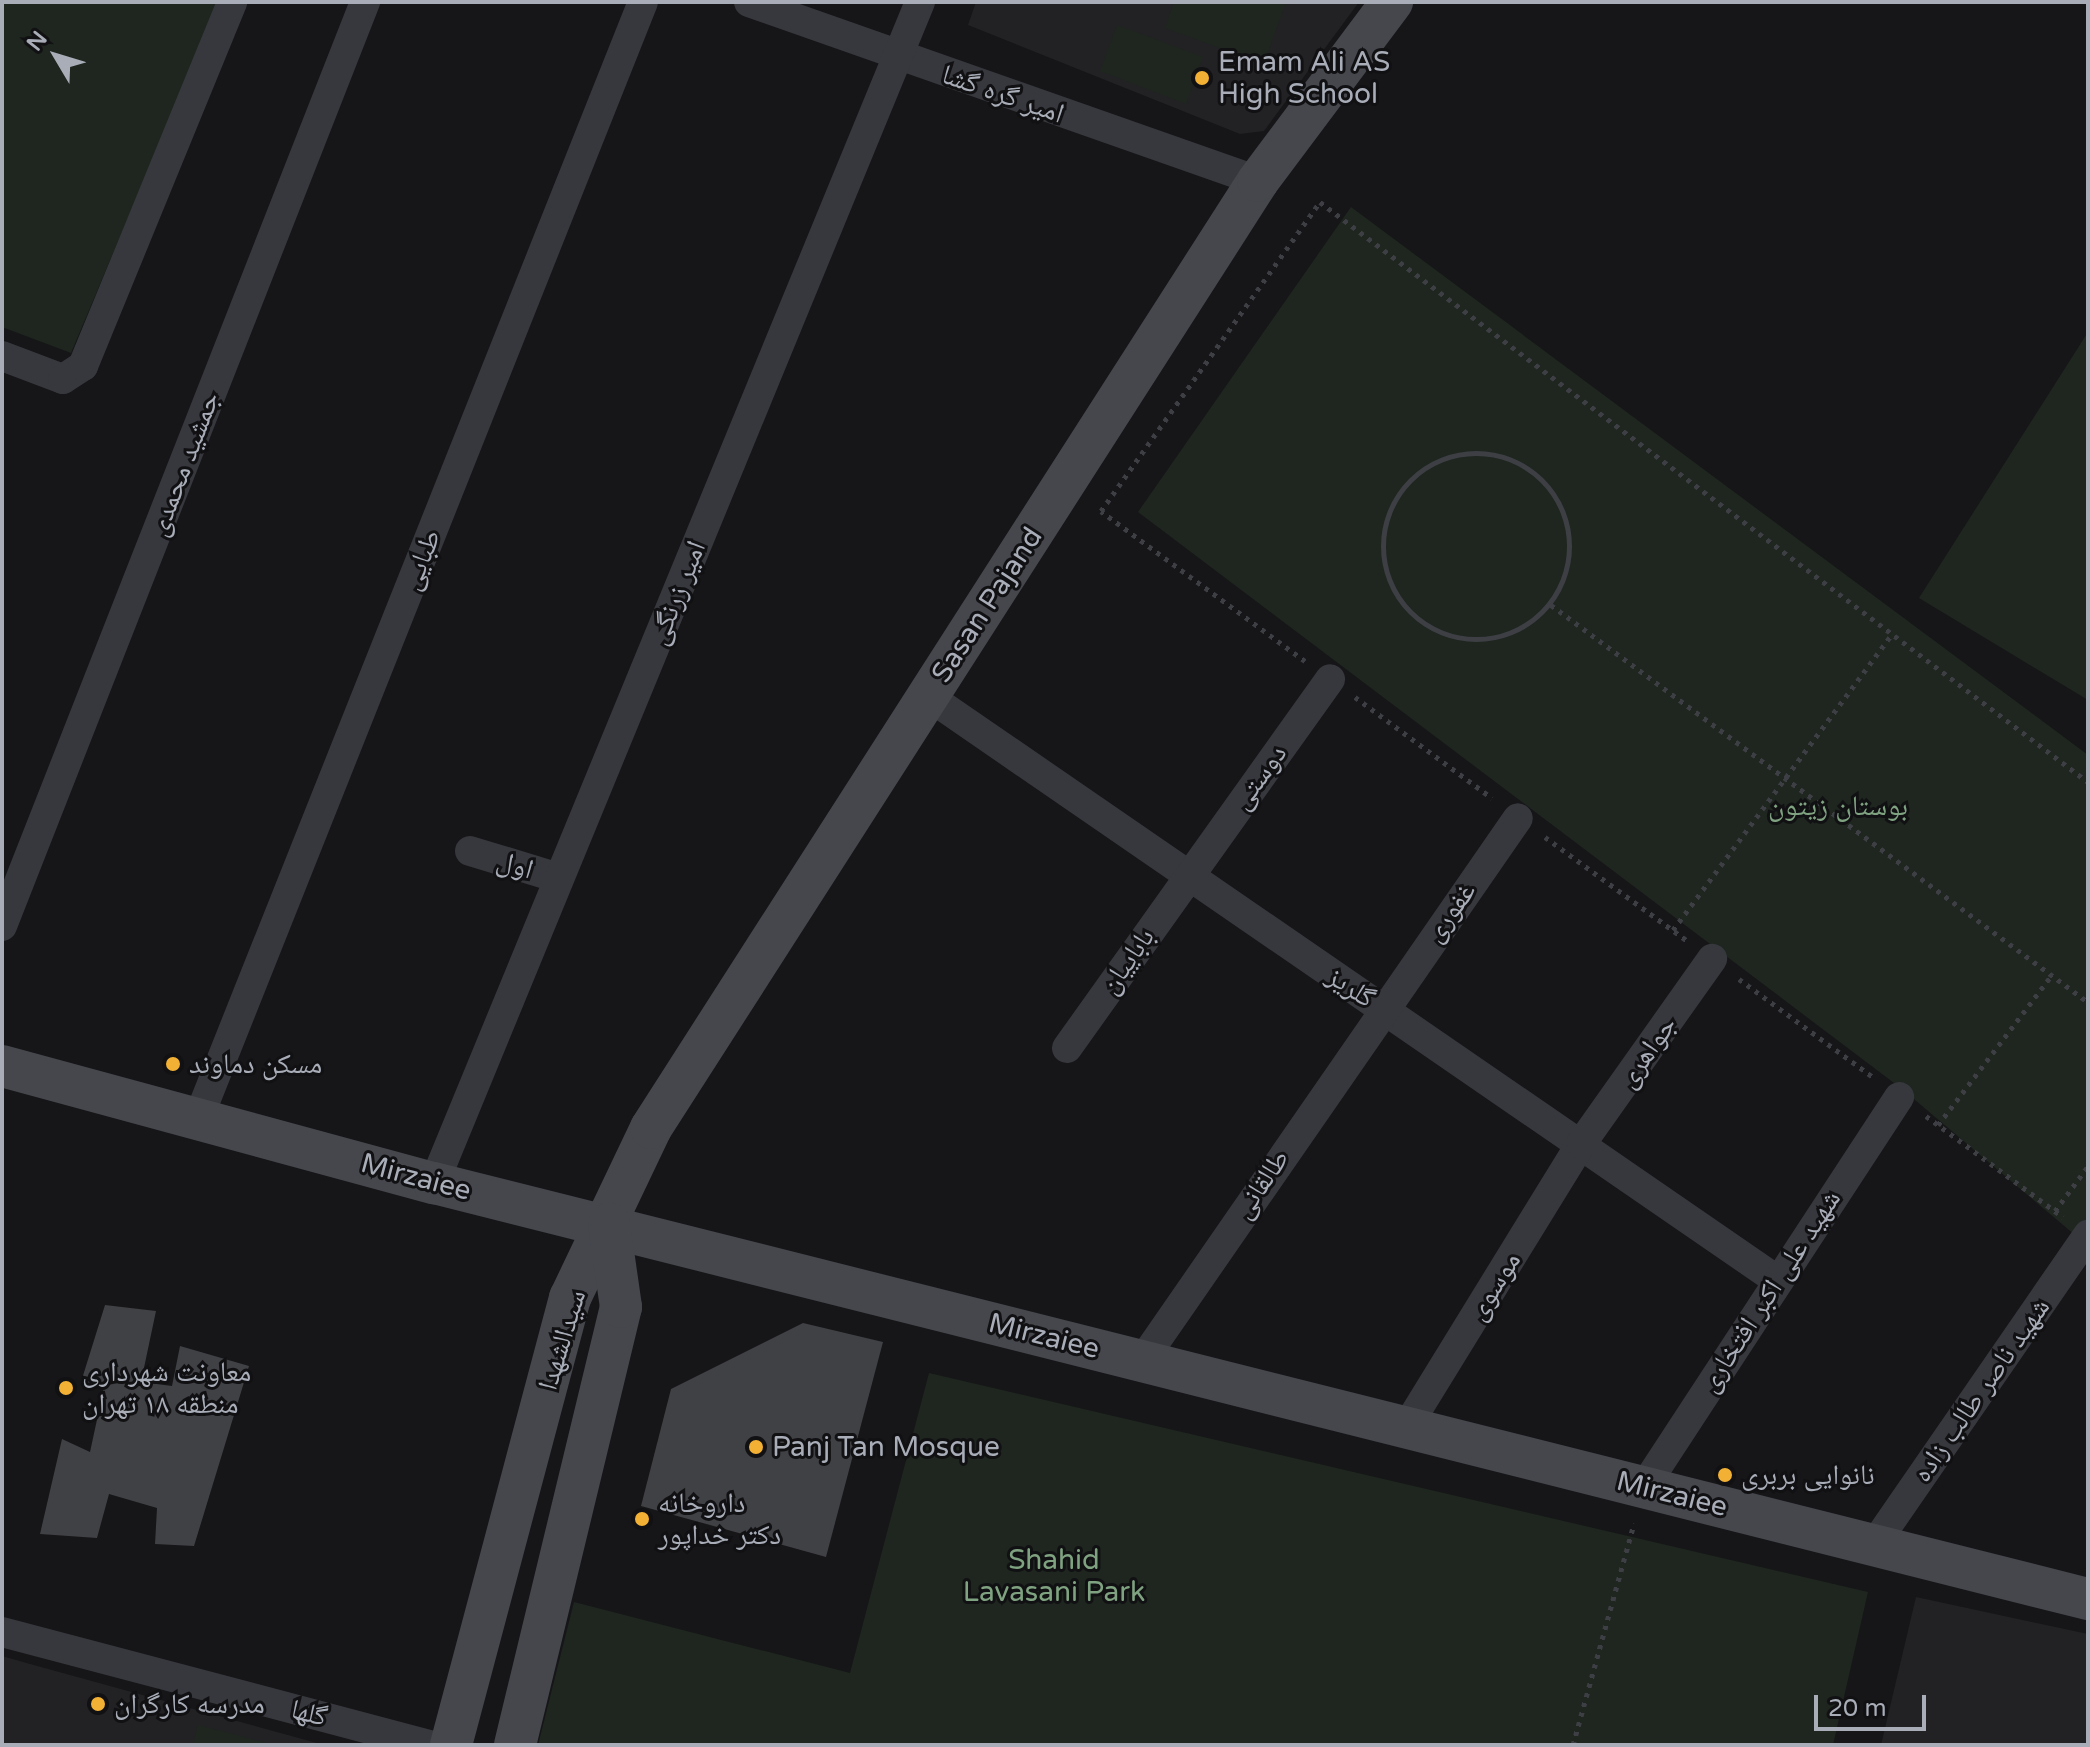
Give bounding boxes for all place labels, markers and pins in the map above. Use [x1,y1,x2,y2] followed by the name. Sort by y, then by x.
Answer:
[1218,45,1390,111] place label: Emam Ali AS High School
[1193,69,1211,87] marker: Emam Ali AS High School
[189,1047,322,1081] place label: مسکن دماوند
[164,1055,182,1073] marker: مسکن دماوند
[82,1355,251,1421] place label: معاونت شهرداری منطقه ۱۸ تهران
[57,1379,75,1397] marker: معاونت شهرداری منطقه ۱۸ تهران
[772,1430,1000,1464] place label: Panj Tan Mosque
[747,1438,765,1456] marker: Panj Tan Mosque
[1741,1458,1875,1492] place label: نانوایی بربری
[1716,1466,1734,1484] marker: نانوایی بربری
[658,1486,781,1552] place label: داروخانه دکتر خداپور
[633,1510,651,1528] marker: داروخانه دکتر خداپور
[114,1687,265,1721] place label: مدرسه کارگران
[89,1695,107,1713] marker: مدرسه کارگران

